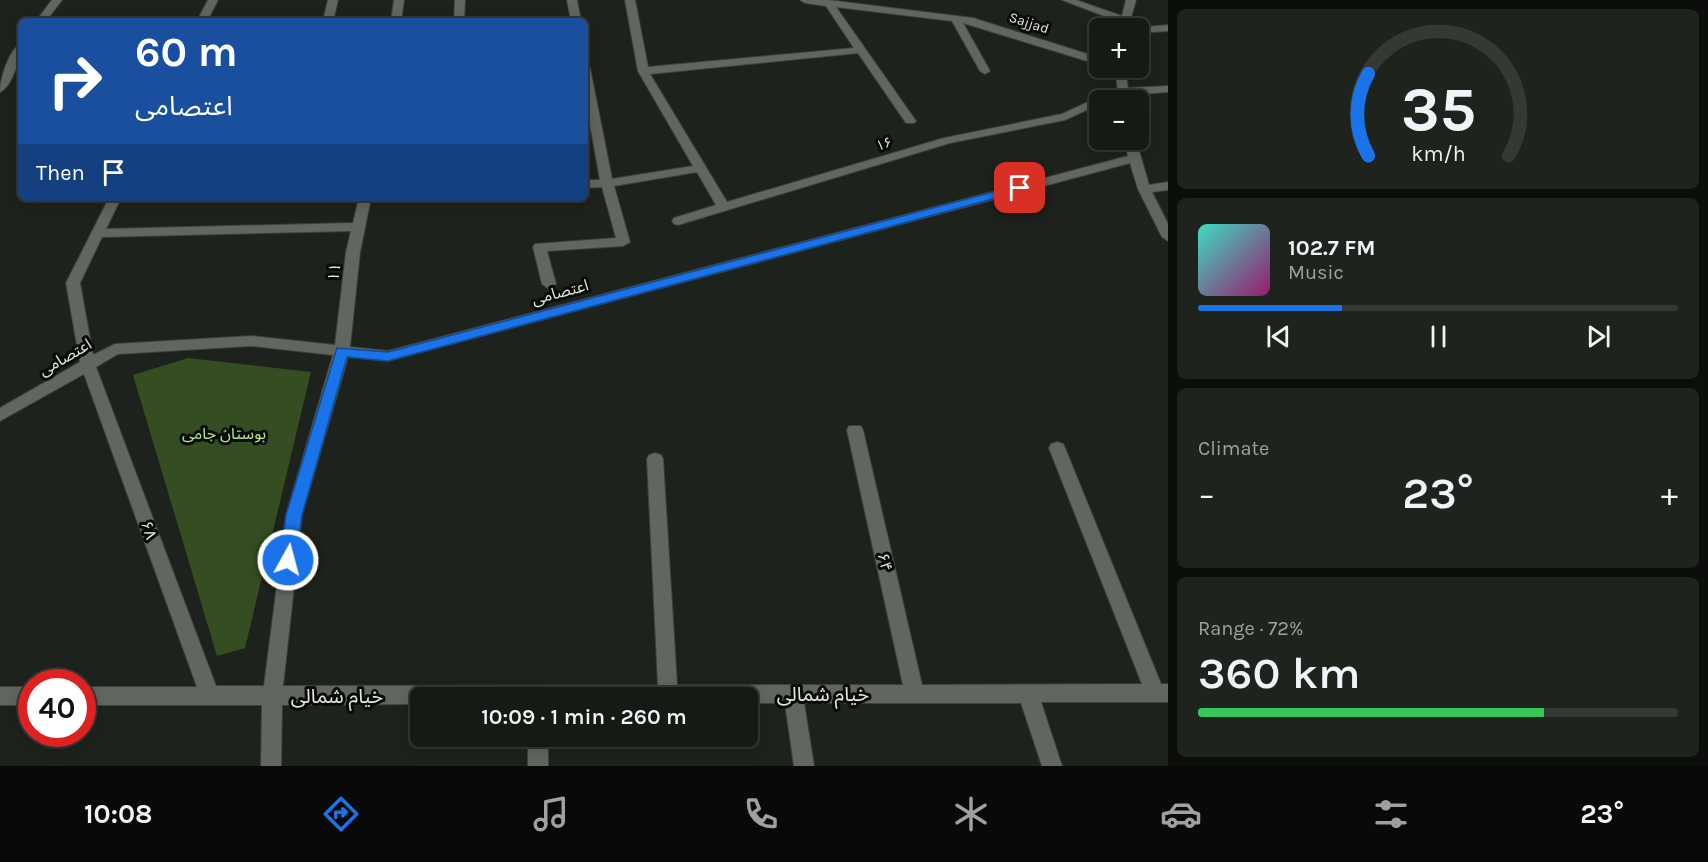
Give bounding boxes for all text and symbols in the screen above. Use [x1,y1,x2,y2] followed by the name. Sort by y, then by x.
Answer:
[1007,9,1051,37] street label: Sajjad
[1089,18,1149,150] map controls
[1089,18,1149,78] button: +
[135,27,238,77] text: 60 m
[36,42,114,120] icon: right
[1400,73,1476,146] text: 35
[135,90,233,122] text: اعتصامی
[1089,90,1149,150] button: −
[874,134,894,154] street label: ۱۶
[1411,142,1465,167] text: km/h
[97,156,130,189] icon: arrive
[36,160,85,186] text: Then
[994,162,1045,213] pin
[1003,171,1036,204] icon: arrive
[1288,235,1376,261] text: 102.7 FM
[1288,261,1344,284] text: Music
[323,262,345,282] street label: ۱۱
[530,275,590,309] street label: اعتصامی
[1262,320,1295,353] icon: previous
[1422,320,1455,353] icon: pause
[1582,320,1615,353] icon: next
[35,334,95,380] street label: اعتصامی
[182,424,266,443] park label: بوستان جامی
[1198,437,1269,460] text: Climate
[1402,467,1474,519] text: 23°
[1198,475,1215,513] text: −
[1661,475,1678,513] text: +
[137,518,161,542] street label: ۶۸
[256,528,320,592] position arrow
[874,551,896,573] street label: ۶۴
[1198,617,1303,640] text: Range · 72%
[1198,647,1361,699] text: 360 km
[18,669,96,747] speed limit sign: 40
[777,683,869,709] street label: خیام شمالی
[291,685,383,711] street label: خیام شمالی
[481,704,687,730] text: 10:09 · 1 min · 260 m
[320,793,362,835] icon: directions
[530,793,572,835] icon: music
[740,793,782,835] icon: phone
[950,793,992,835] icon: climate
[1160,793,1202,835] icon: car
[1370,793,1412,835] icon: filters
[84,798,153,830] text: 10:08
[1580,798,1624,830] text: 23°

